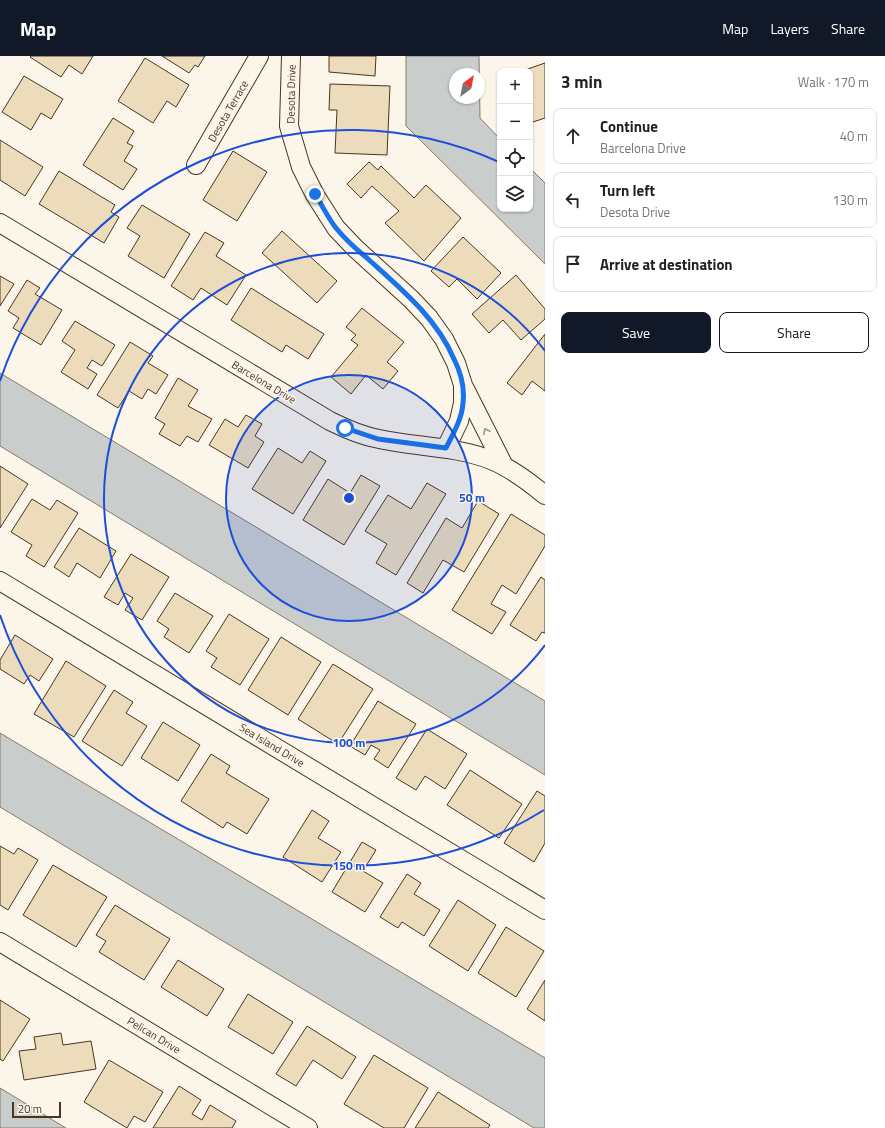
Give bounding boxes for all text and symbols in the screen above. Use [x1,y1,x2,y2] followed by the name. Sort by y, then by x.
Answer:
[20,14,56,43] text: Map
[722,18,748,39] text: Map
[770,18,809,39] text: Layers
[831,18,865,39] text: Share
[282,64,300,124] street label: Desota Drive
[449,68,485,104] north arrow
[497,68,533,212] map controls
[497,68,533,104] button: +
[561,69,602,95] text: 3 min
[798,72,869,92] text: Walk · 170 m
[204,77,252,145] street label: Desota Terrace
[497,104,533,140] button: −
[600,115,658,138] text: Continue
[562,125,584,147] icon: ahead
[840,126,868,146] text: 40 m
[600,138,686,158] text: Barcelona Drive
[497,140,533,176] button: locate
[497,176,533,212] button: layers
[600,179,655,202] text: Turn left
[306,185,324,203] route end
[562,189,584,211] icon: left
[832,190,868,210] text: 130 m
[600,202,670,222] text: Desota Drive
[562,253,584,275] icon: arrive
[600,253,733,276] text: Arrive at destination
[561,312,711,353] button: Save
[719,312,869,353] button: Share
[229,356,300,408] street label: Barcelona Drive
[336,419,354,437] route start
[484,428,491,436] one-way arrow
[459,488,485,507] text: 50 m
[342,491,356,505] centre of rings
[236,719,308,771] street label: Sea Island Drive
[333,733,365,752] text: 100 m
[333,856,365,875] text: 150 m
[124,1013,184,1057] street label: Pelican Drive
[12,1100,61,1119] scale bar
[18,1101,42,1117] text: 20 m

